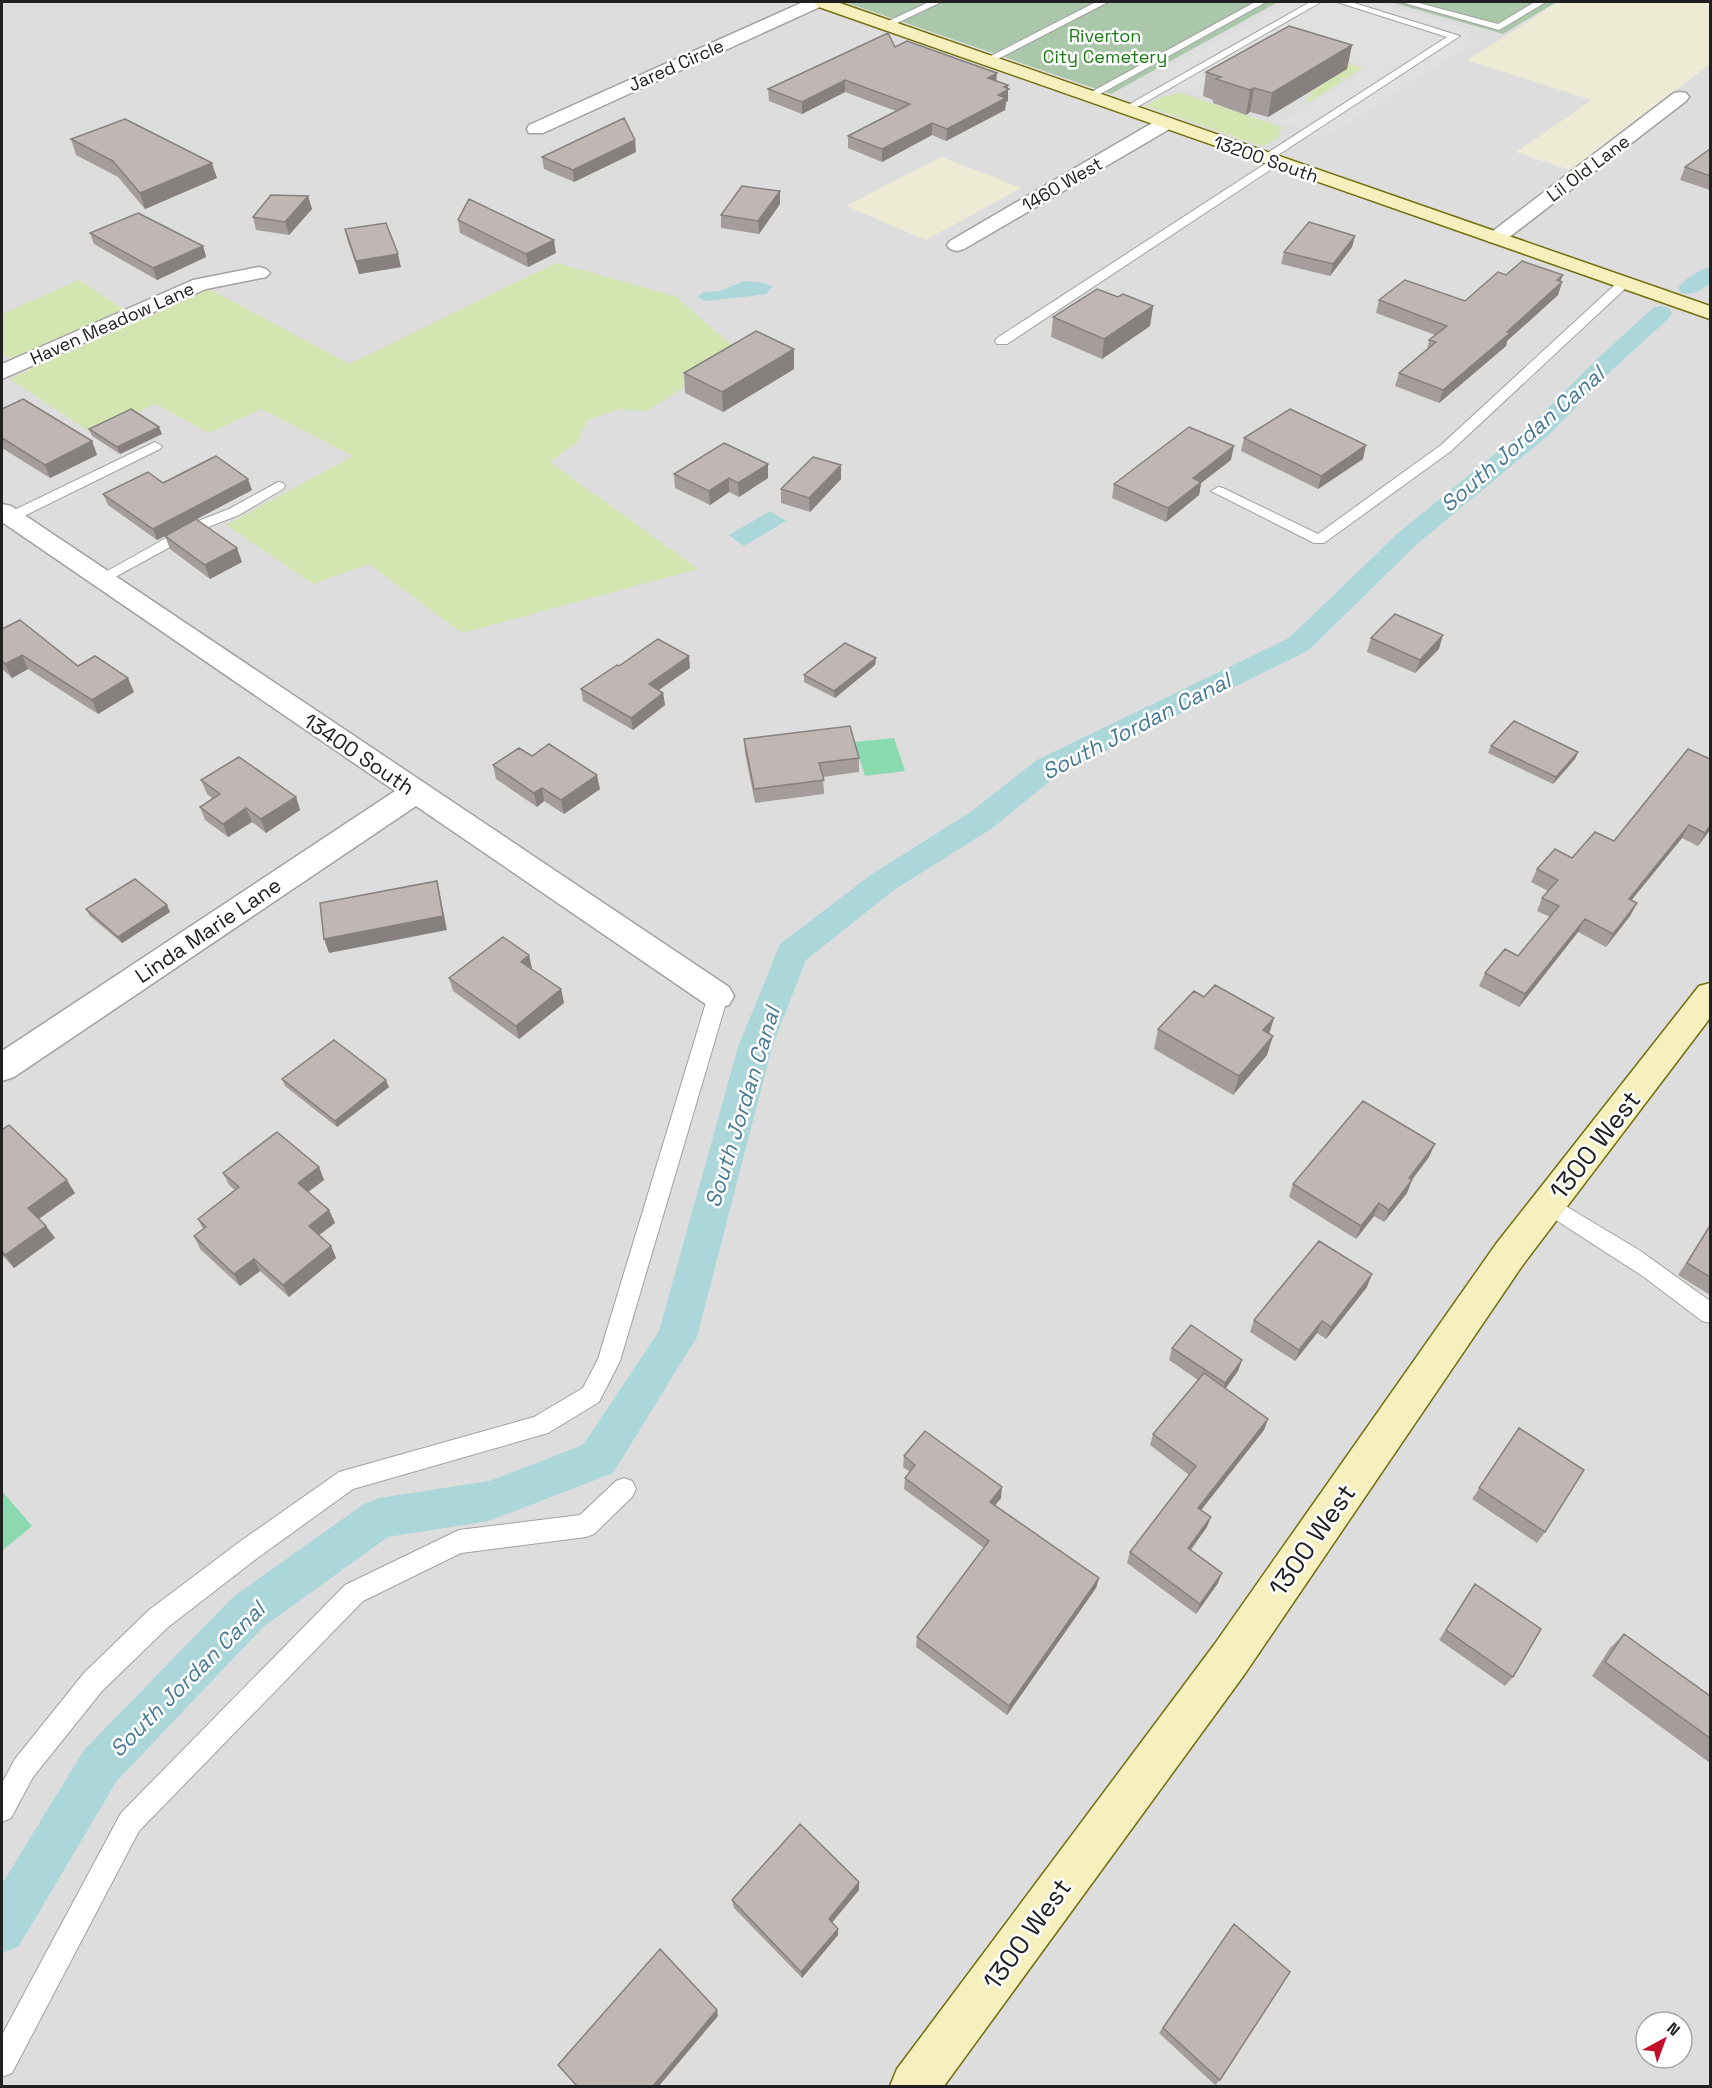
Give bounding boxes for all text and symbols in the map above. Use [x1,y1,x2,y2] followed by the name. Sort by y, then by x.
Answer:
[1043,24,1167,68] park label: Riverton City Cemetery
[625,34,727,96] street label: Jared Circle
[1542,129,1634,207] street label: Lil Old Lane
[1211,130,1321,188] street label: 13200 South
[1017,152,1107,216] street label: 1460 West
[26,276,198,370] street label: Haven Meadow Lane
[1434,358,1612,518] water label: South Jordan Canal
[1037,665,1237,786] water label: South Jordan Canal
[298,707,420,801] street label: 13400 South
[130,871,286,989] street label: Linda Marie Lane
[698,1001,787,1211] water label: South Jordan Canal
[1542,1083,1648,1207] street label: 1300 West
[1261,1477,1363,1603] street label: 1300 West
[104,1594,272,1762] water label: South Jordan Canal
[975,1872,1079,1996] street label: 1300 West
[1634,2010,1694,2070] north arrow
[1663,2018,1684,2041] text: N

